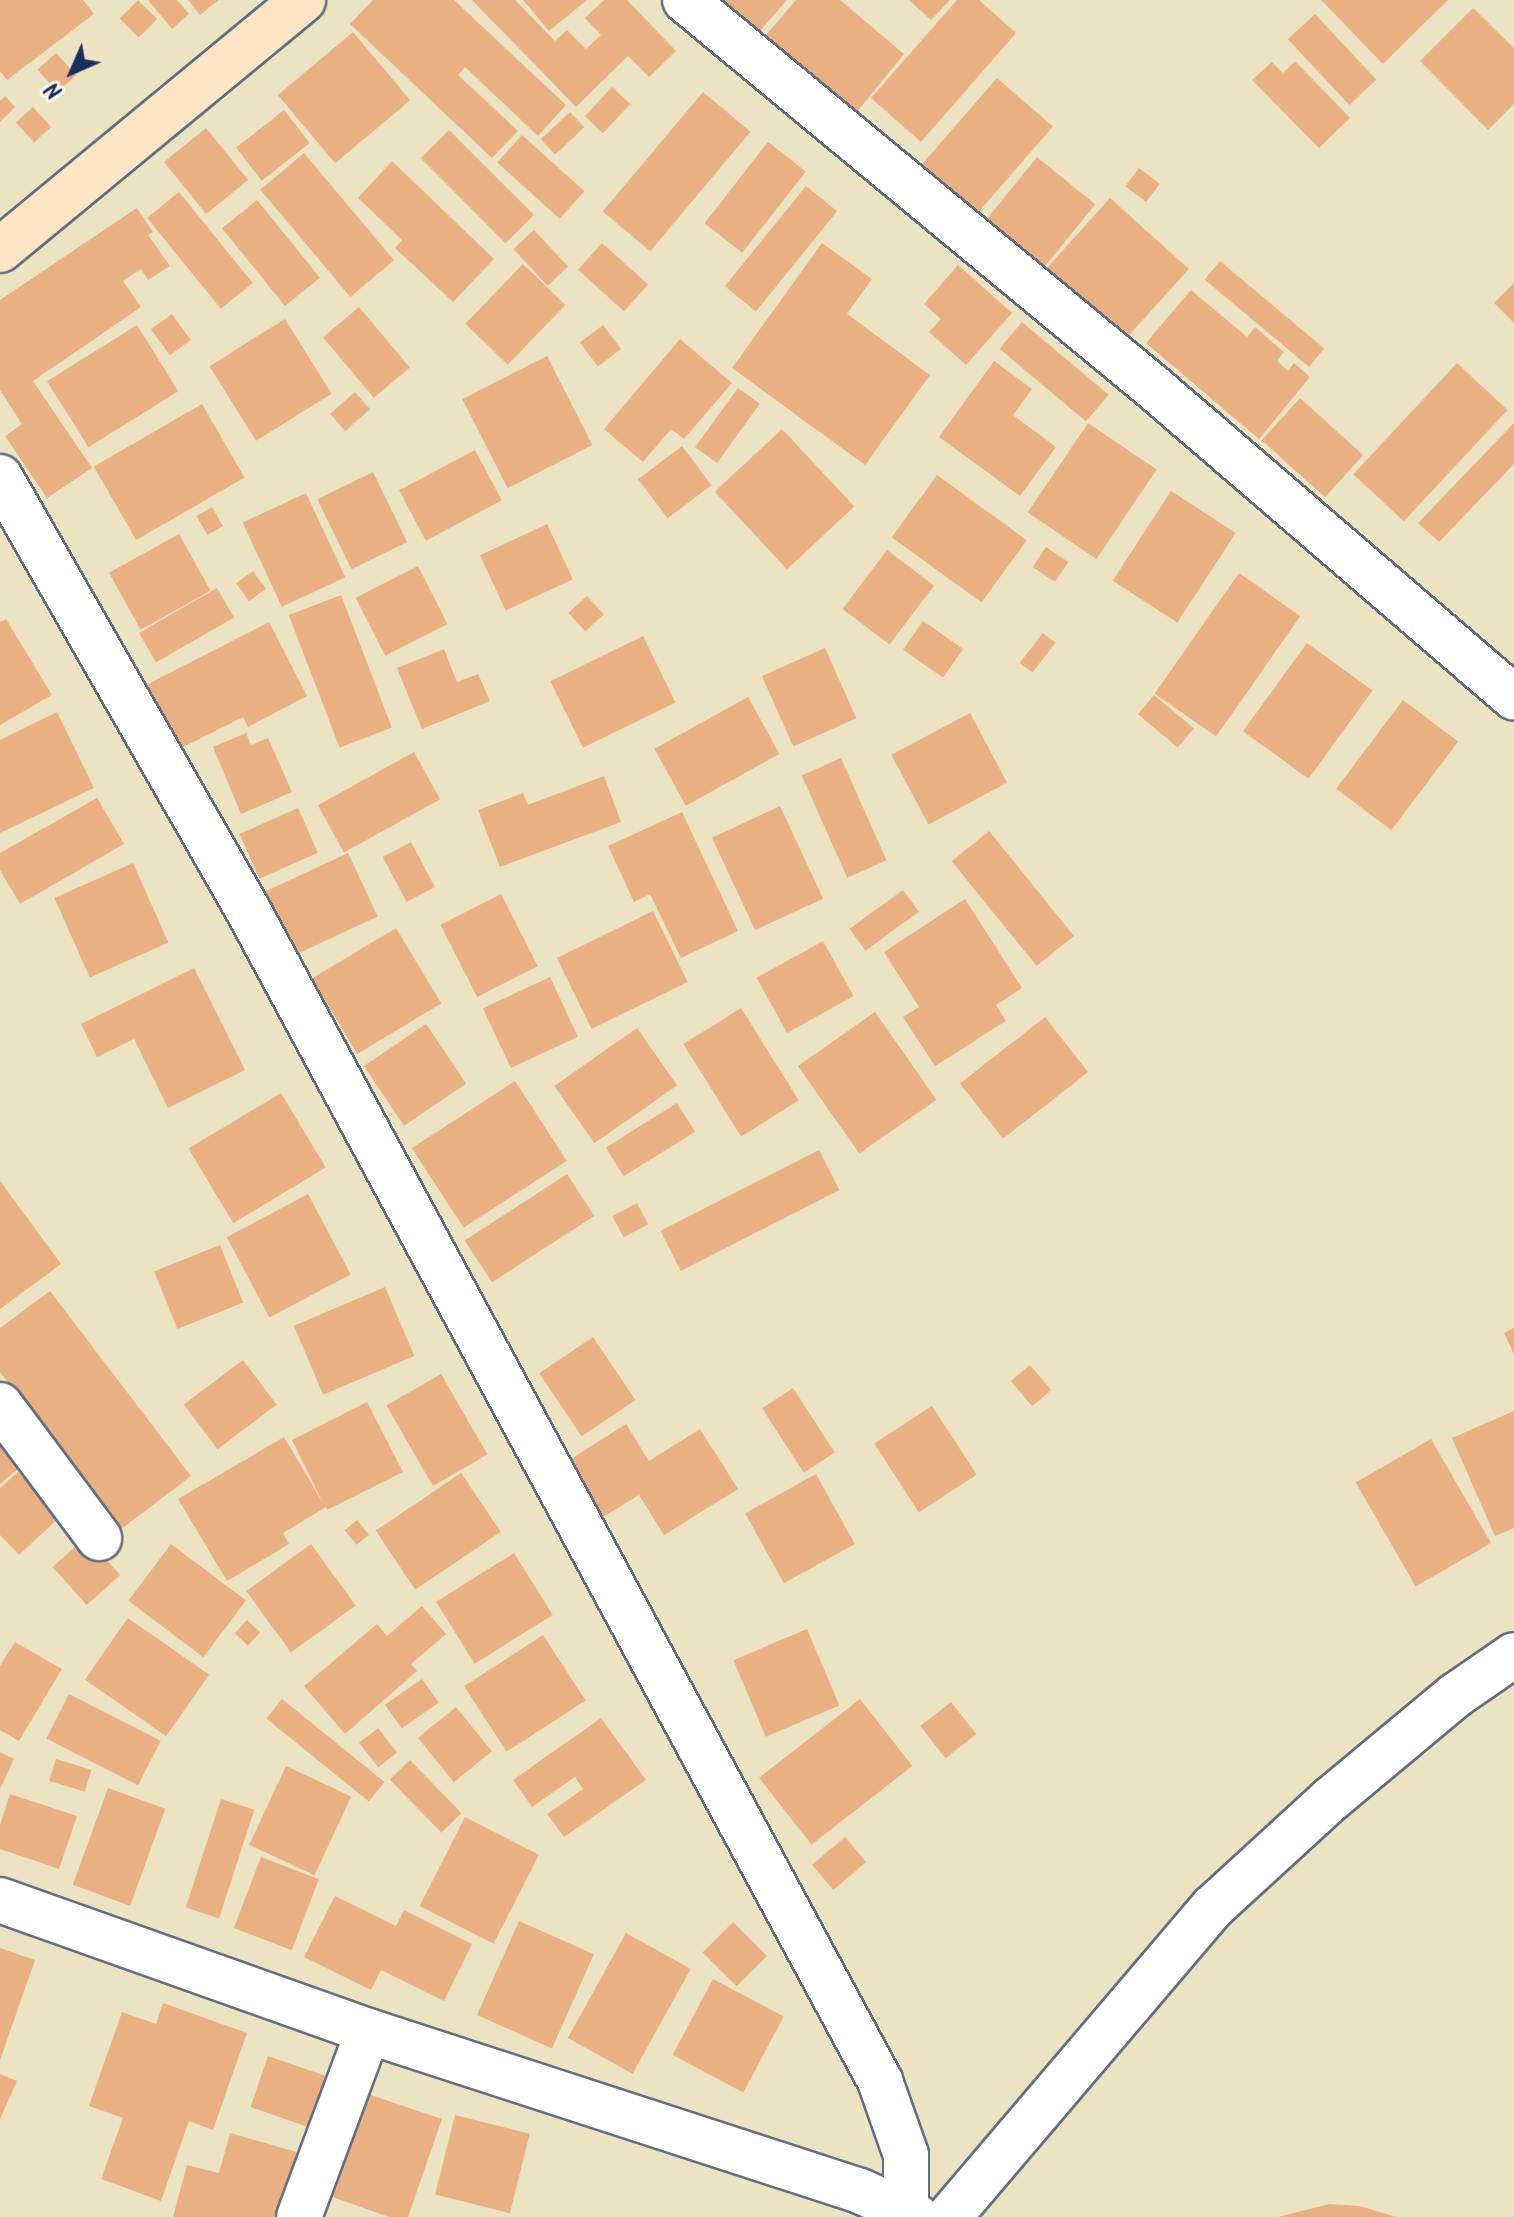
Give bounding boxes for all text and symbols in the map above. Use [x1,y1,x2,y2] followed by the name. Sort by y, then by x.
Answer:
[32,32,112,112] north arrow
[37,72,72,107] text: N

